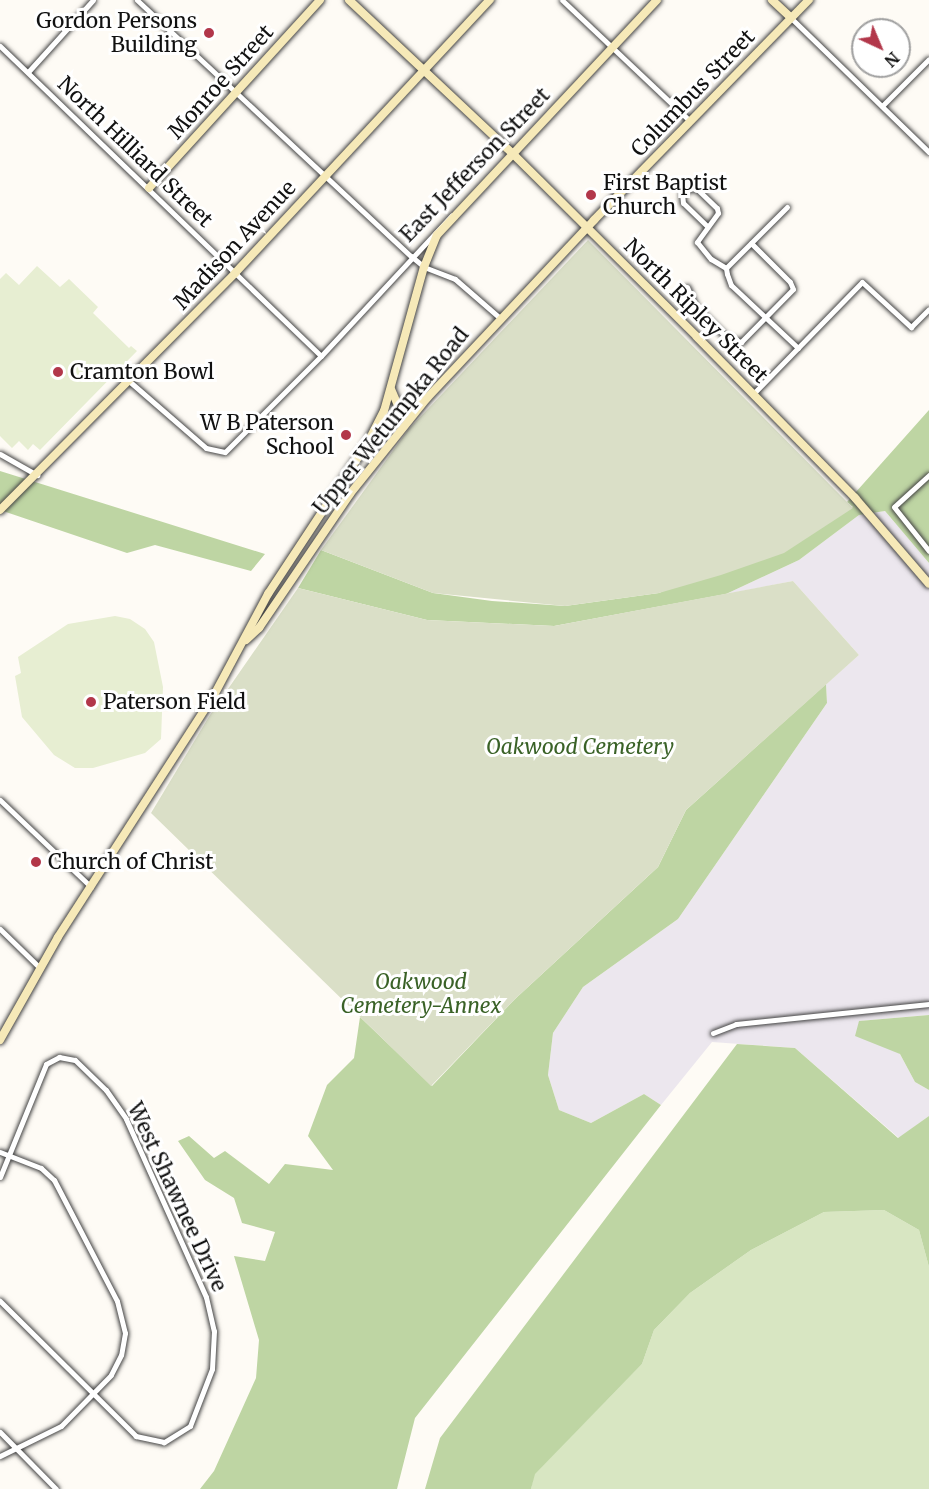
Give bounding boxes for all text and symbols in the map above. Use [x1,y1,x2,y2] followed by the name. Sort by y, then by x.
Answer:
[36,8,197,58] place label: Gordon Persons Building
[851,18,911,78] north arrow
[163,20,279,144] street label: Monroe Street
[626,24,760,162] street label: Columbus Street
[202,26,216,40] marker: Gordon Persons Building
[881,48,904,71] text: N
[52,72,218,232] street label: North Hilliard Street
[395,83,555,247] street label: East Jefferson Street
[603,170,727,220] place label: First Baptist Church
[169,175,301,315] street label: Madison Avenue
[584,188,598,202] marker: First Baptist Church
[619,234,773,388] street label: North Ripley Street
[308,323,474,519] street label: Upper Wetumpka Road
[70,359,214,385] place label: Cramton Bowl
[51,365,65,379] marker: Cramton Bowl
[200,410,334,460] place label: W B Paterson School
[339,428,353,442] marker: W B Paterson School
[103,689,246,715] place label: Paterson Field
[84,695,98,709] marker: Paterson Field
[486,734,674,760] park label: Oakwood Cemetery
[48,849,213,875] place label: Church of Christ
[29,855,43,869] marker: Church of Christ
[341,969,501,1019] park label: Oakwood Cemetery-Annex
[122,1098,232,1296] street label: West Shawnee Drive

